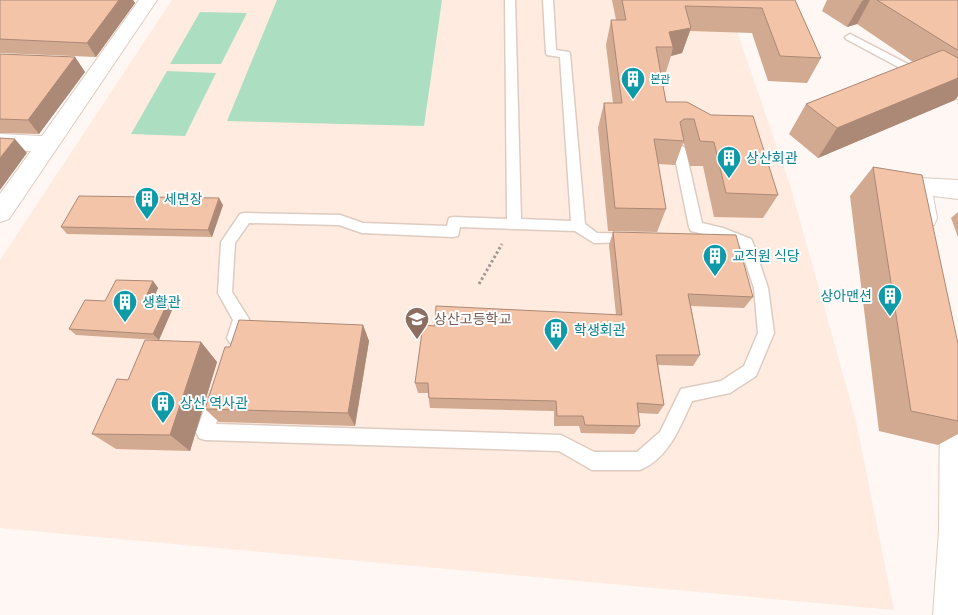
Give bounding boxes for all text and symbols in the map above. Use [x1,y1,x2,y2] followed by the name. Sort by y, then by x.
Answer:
[620,66,646,100] building icon: 본관
[650,72,670,86] place label: 본관
[716,145,742,179] building icon: 상산회관
[746,148,798,167] place label: 상산회관
[134,186,160,220] building icon: 세면장
[164,189,203,208] place label: 세면장
[702,243,728,277] building icon: 교직원 식당
[732,246,800,265] place label: 교직원 식당
[877,283,903,317] building icon: 상아맨션
[820,286,872,305] place label: 상아맨션
[112,289,138,323] building icon: 생활관
[142,292,181,311] place label: 생활관
[404,306,430,340] school or university icon: 상산고등학교
[434,309,511,328] place label: 상산고등학교
[543,317,569,351] building icon: 학생회관
[574,320,626,339] place label: 학생회관
[150,390,176,424] building icon: 상산 역사관
[180,393,248,412] place label: 상산 역사관

